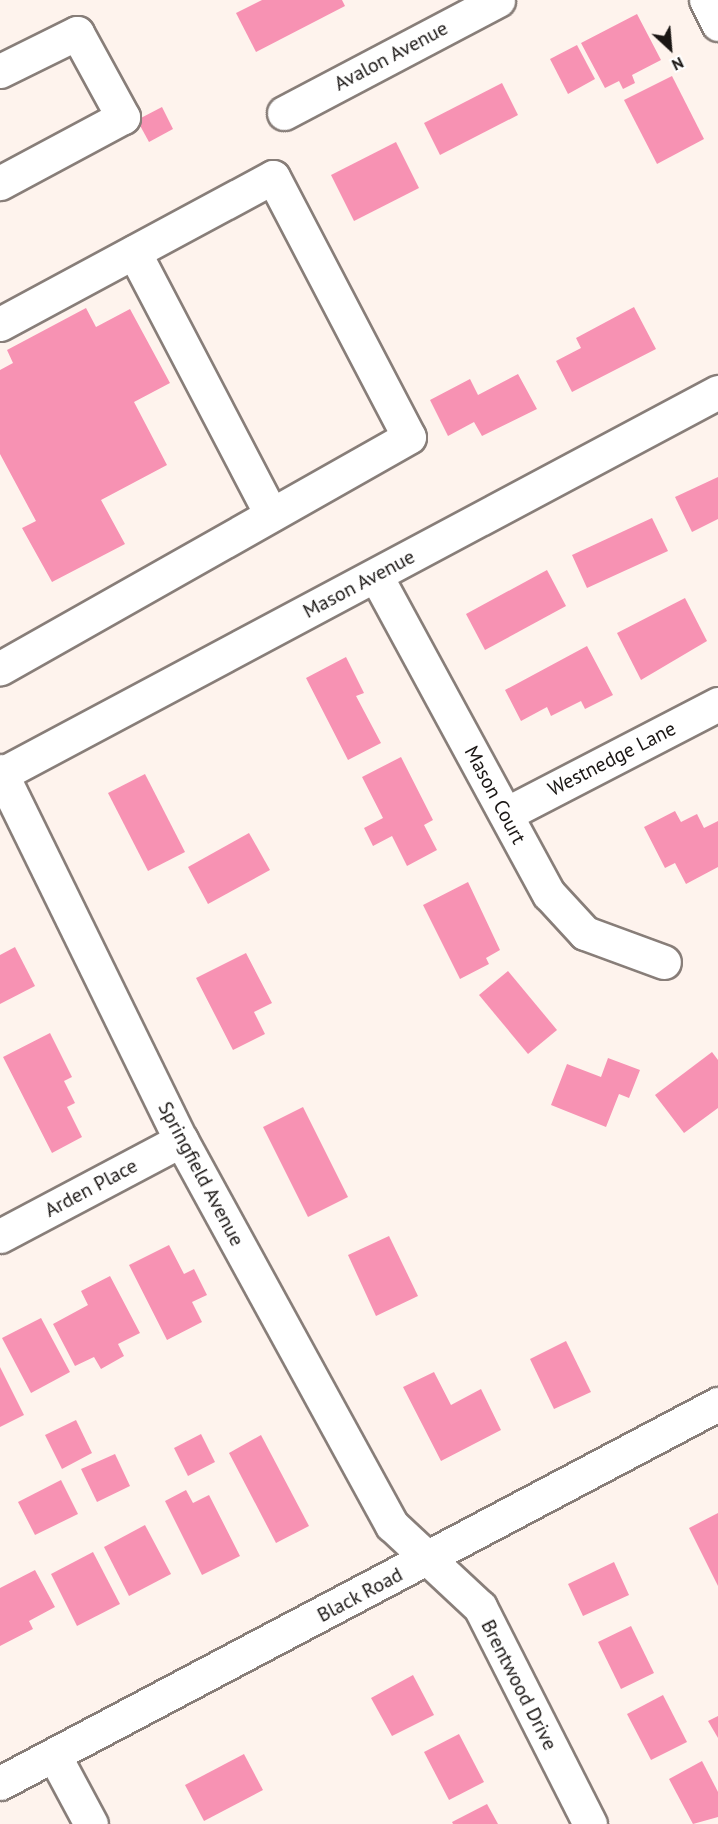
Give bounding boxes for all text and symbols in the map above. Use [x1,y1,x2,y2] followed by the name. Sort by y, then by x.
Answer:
[330,16,452,96] street label: Avalon Avenue
[640,18,700,78] north arrow
[669,53,687,75] text: N
[299,544,419,624] street label: Mason Avenue
[544,716,680,802] street label: Westnedge Lane
[459,742,531,848] street label: Mason Court
[153,1097,249,1251] street label: Springfield Avenue
[41,1154,141,1222] street label: Arden Place
[313,1562,407,1628] street label: Black Road
[476,1616,562,1754] street label: Brentwood Drive

